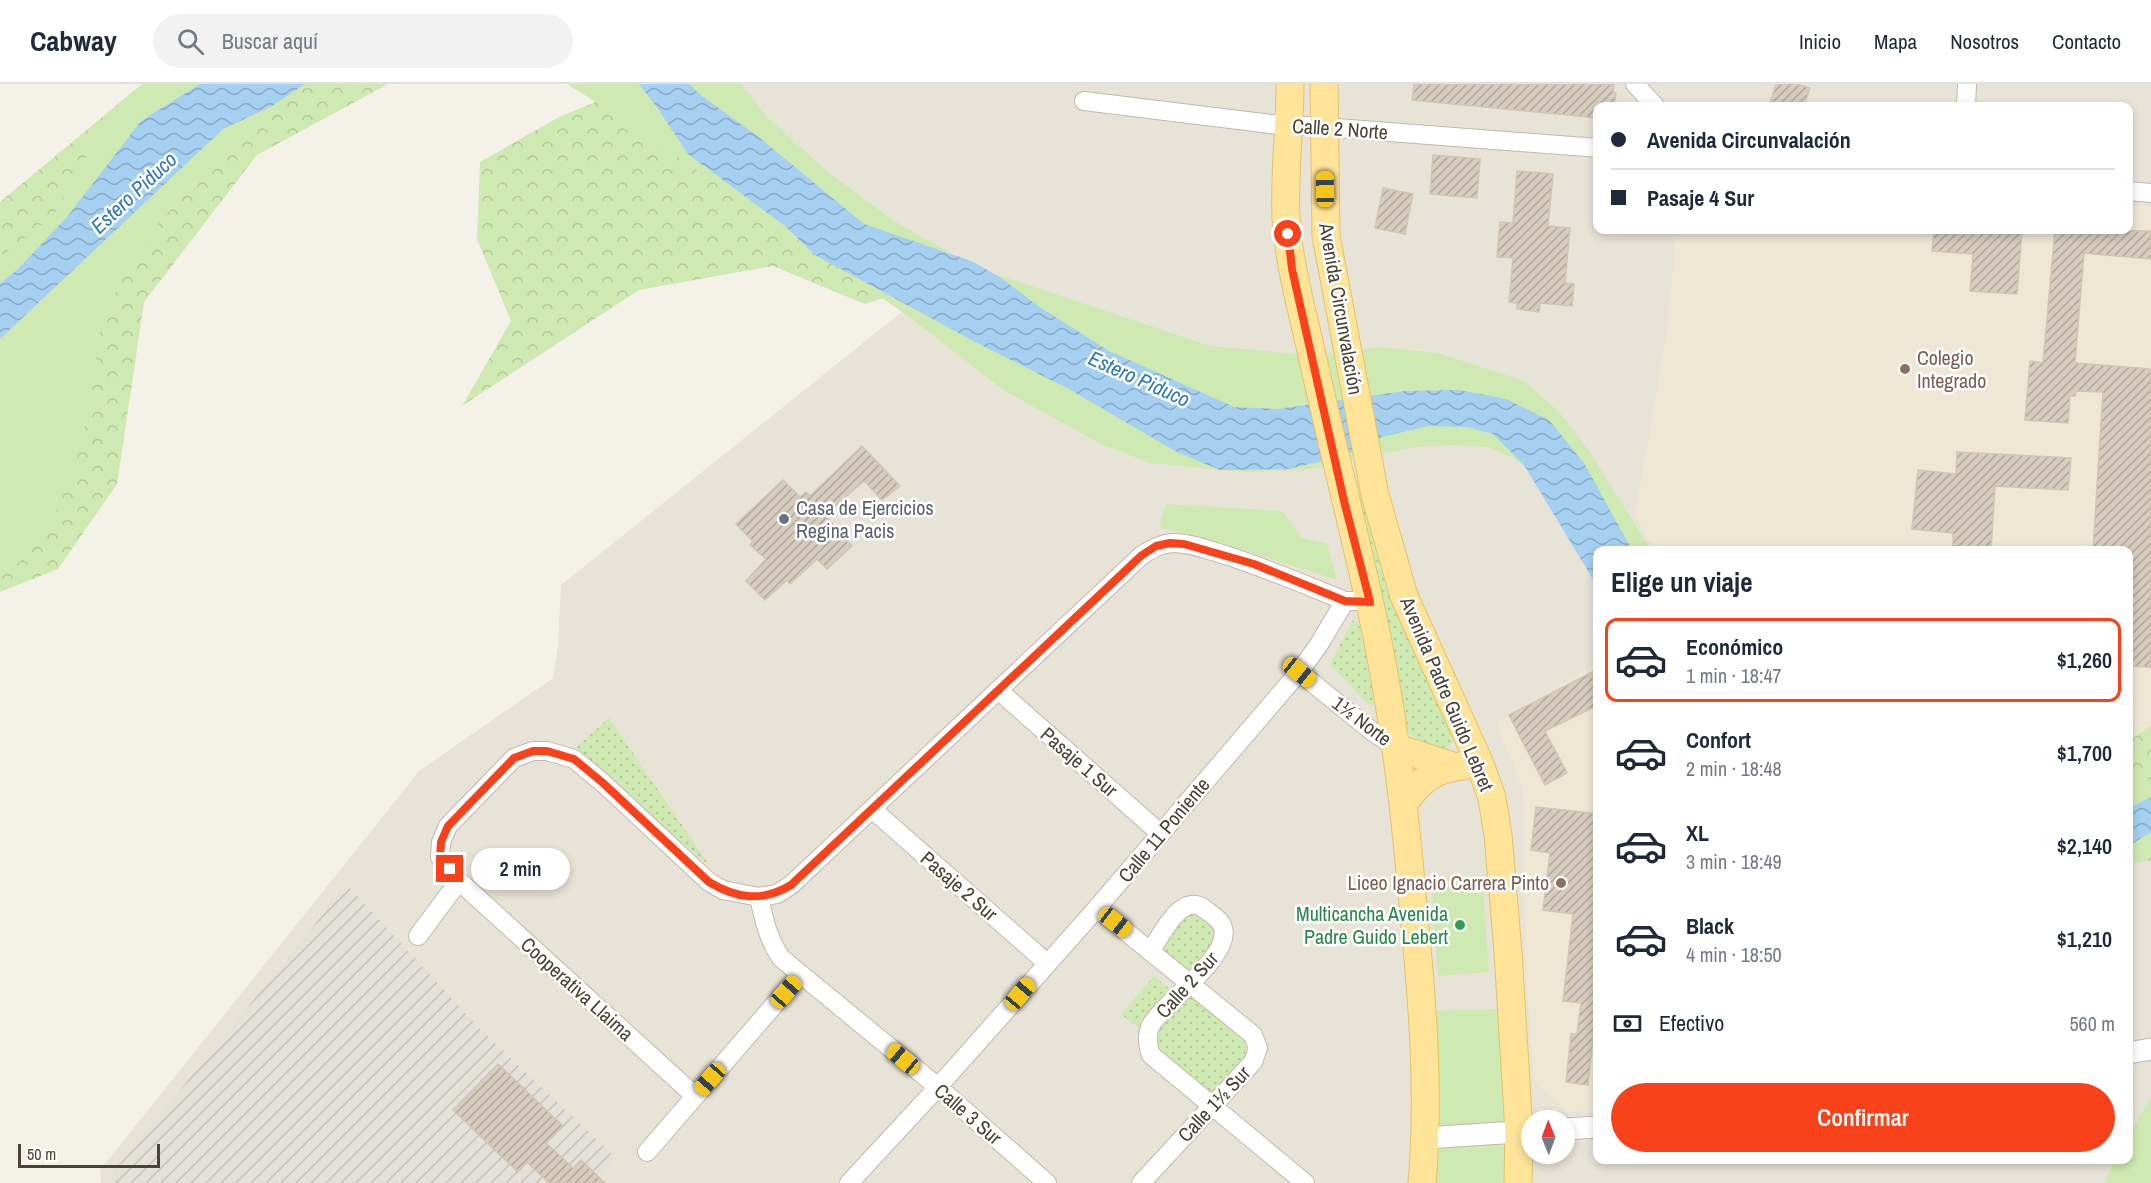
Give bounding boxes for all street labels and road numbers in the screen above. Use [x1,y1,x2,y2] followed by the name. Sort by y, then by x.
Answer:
[1291,112,1389,145] street label: Calle 2 Norte
[1313,220,1370,397] street label: Avenida Circunvalación
[1394,592,1501,795] street label: Avenida Padre Guido Lebret
[1327,690,1397,752] street label: 1½ Norte
[1035,721,1124,803] street label: Pasaje 1 Sur
[1112,772,1215,888] street label: Calle 11 Poniente
[915,845,1004,927] street label: Pasaje 2 Sur
[515,931,640,1047] street label: Cooperativa Llaima
[1149,945,1224,1024] street label: Calle 2 Sur
[1171,1059,1256,1148] street label: Calle 1½ Sur
[929,1077,1008,1151] street label: Calle 3 Sur

